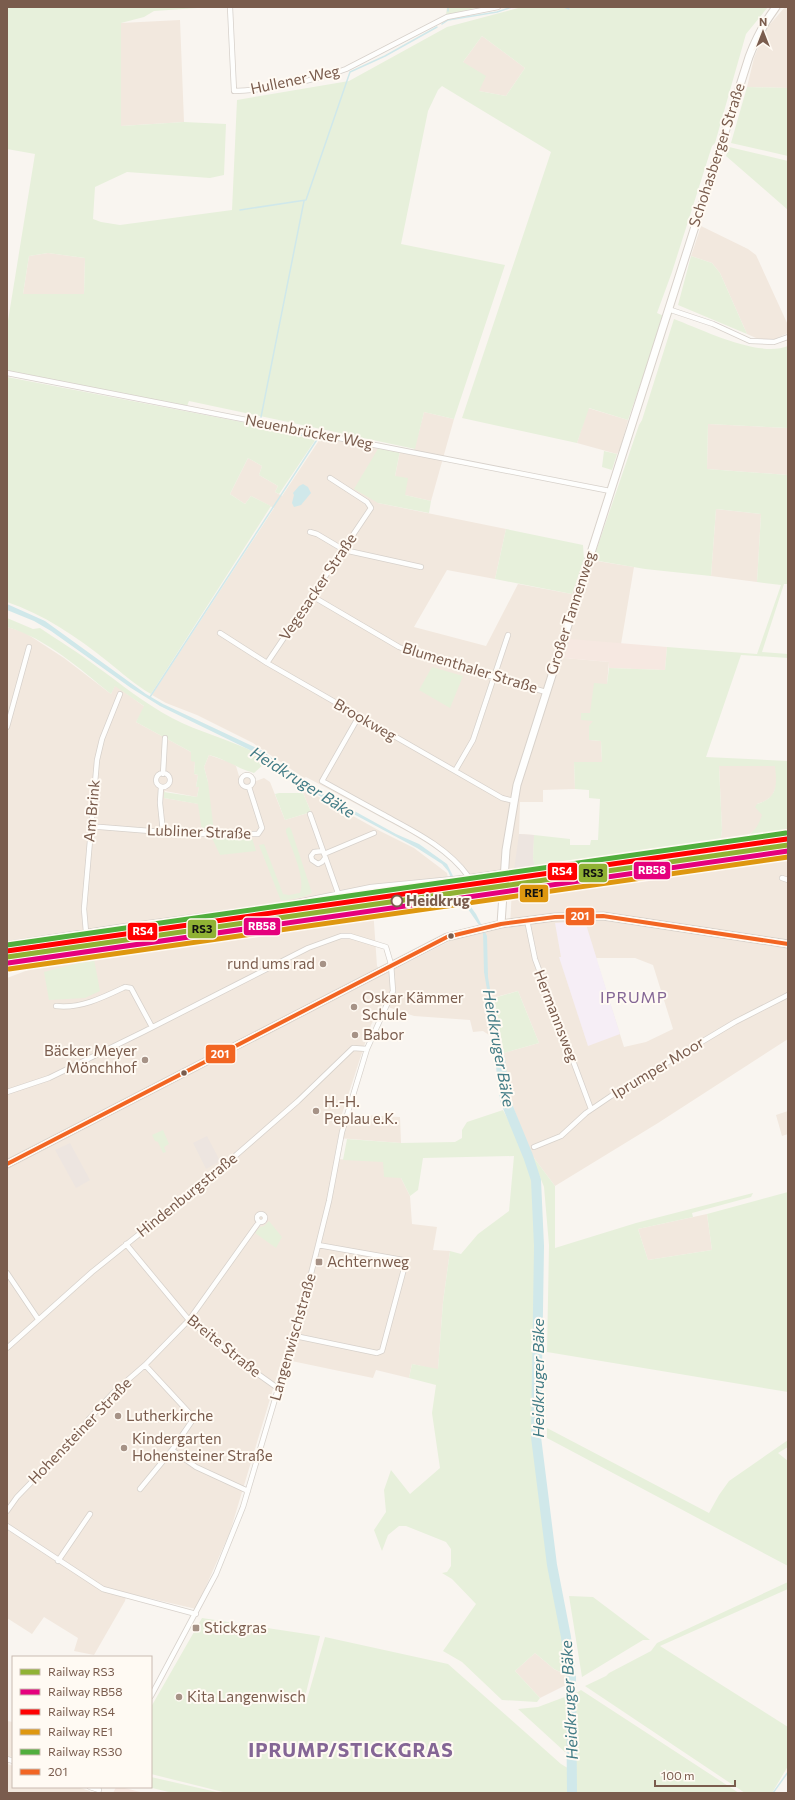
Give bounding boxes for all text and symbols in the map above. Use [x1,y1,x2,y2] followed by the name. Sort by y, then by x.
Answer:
[743,12,783,52] north arrow
[759,15,767,28] text: N
[248,61,341,97] street label: Hullener Weg
[684,80,748,229] street label: Schohasberger Straße
[244,410,375,452] street label: Neuenbrücker Weg
[275,529,360,643] street label: Vegesacker Straße
[542,549,599,677] street label: Großer Tannenweg
[401,638,540,696] street label: Blumenthaler Straße
[331,694,400,744] street label: Brookweg
[248,742,359,822] water label: Heidkruger Bäke
[79,779,103,843] street label: Am Brink
[147,820,252,842] street label: Lubliner Straße
[633,861,671,880] line badge: RB58
[547,862,578,881] line badge: RS4
[578,863,608,883] line badge: RS3
[638,863,666,876] text: RB58
[552,864,573,877] text: RS4
[583,866,603,879] text: RS3
[519,884,549,903] line badge: RE1
[524,886,544,899] text: RE1
[406,891,470,909] place label: Heidkrug
[390,894,404,908] marker: Heidkrug
[565,907,595,926] line badge: 201
[571,909,589,922] text: 201
[243,917,281,936] line badge: RB58
[187,919,217,939] line badge: RS3
[248,919,276,932] text: RB58
[127,922,158,941] line badge: RS4
[192,922,212,935] text: RS3
[133,924,154,937] text: RS4
[446,931,456,941] unlabelled marker
[227,954,315,972] place label: rund ums rad
[318,959,328,969] marker: rund ums rad
[531,967,583,1064] street label: Hermannsweg
[480,987,519,1109] water label: Heidkruger Bäke
[600,987,668,1006] district label: IPRUMP
[362,988,464,1023] place label: Oskar Kämmer Schule
[349,1002,359,1012] marker: Oskar Kämmer Schule
[363,1025,404,1043] place label: Babor
[350,1030,360,1040] marker: Babor
[608,1033,707,1102] street label: Iprumper Moor
[44,1041,137,1076] place label: Bäcker Meyer Mönchhof
[205,1044,236,1064] line badge: 201
[211,1047,229,1060] text: 201
[140,1055,150,1065] marker: Bäcker Meyer Mönchhof
[179,1068,189,1078] unlabelled marker
[324,1092,398,1127] place label: H.-H. Peplau e.K.
[311,1106,321,1116] marker: H.-H. Peplau e.K.
[133,1148,240,1240] street label: Hindenburgstraße
[327,1252,409,1270] place label: Achternweg
[314,1257,324,1267] marker: Achternweg
[265,1271,319,1402] street label: Langenwischstraße
[184,1310,265,1380] street label: Breite Straße
[528,1318,547,1438] water label: Heidkruger Bäke
[24,1373,135,1487] street label: Hohensteiner Straße
[126,1406,213,1424] place label: Lutherkirche
[113,1411,123,1421] marker: Lutherkirche
[132,1429,273,1464] place label: Kindergarten Hohensteiner Straße
[119,1443,129,1453] marker: Kindergarten Hohensteiner Straße
[204,1618,267,1636] place label: Stickgras
[191,1623,201,1633] marker: Stickgras
[556,1639,581,1760] water label: Heidkruger Bäke
[12,1656,152,1788] legend
[48,1664,115,1678] text: Railway RS3
[48,1684,123,1698] text: Railway RB58
[187,1687,306,1705] place label: Kita Langenwisch
[174,1692,184,1702] marker: Kita Langenwisch
[48,1704,115,1718] text: Railway RS4
[48,1724,113,1738] text: Railway RE1
[248,1738,454,1761] district label: IPRUMP/STICKGRAS
[48,1744,122,1758] text: Railway RS30
[655,1762,735,1788] scale bar
[48,1764,68,1778] text: 201
[661,1768,695,1782] text: 100 m

